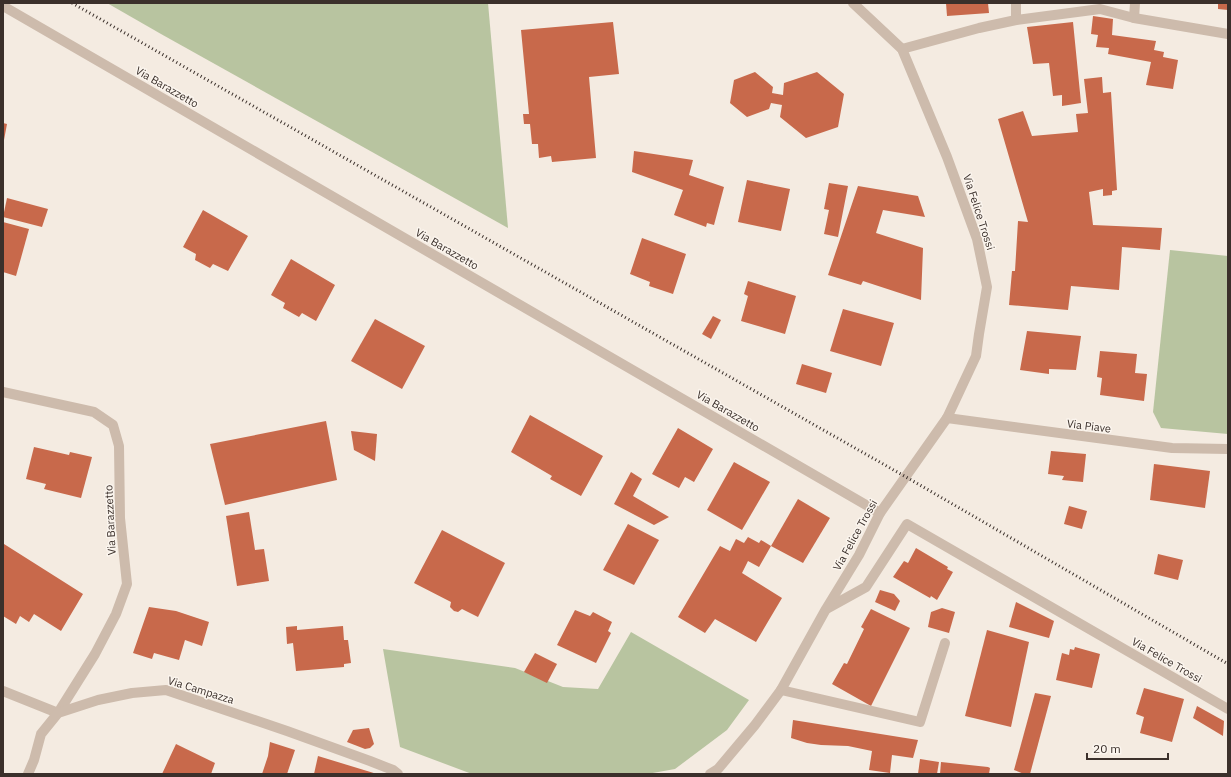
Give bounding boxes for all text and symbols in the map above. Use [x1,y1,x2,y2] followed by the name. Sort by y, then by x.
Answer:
[133,63,201,111] street label: Via Barazzetto
[960,172,998,252] street label: Via Felice Trossi
[413,225,481,273] street label: Via Barazzetto
[694,387,762,435] street label: Via Barazzetto
[1066,416,1112,436] street label: Via Piave
[101,484,119,556] street label: Via Barazzetto
[830,497,880,573] street label: Via Felice Trossi
[1129,634,1205,686] street label: Via Felice Trossi
[166,673,236,707] street label: Via Campazza
[1087,735,1168,761] scale bar
[1093,741,1121,756] text: 20 m

